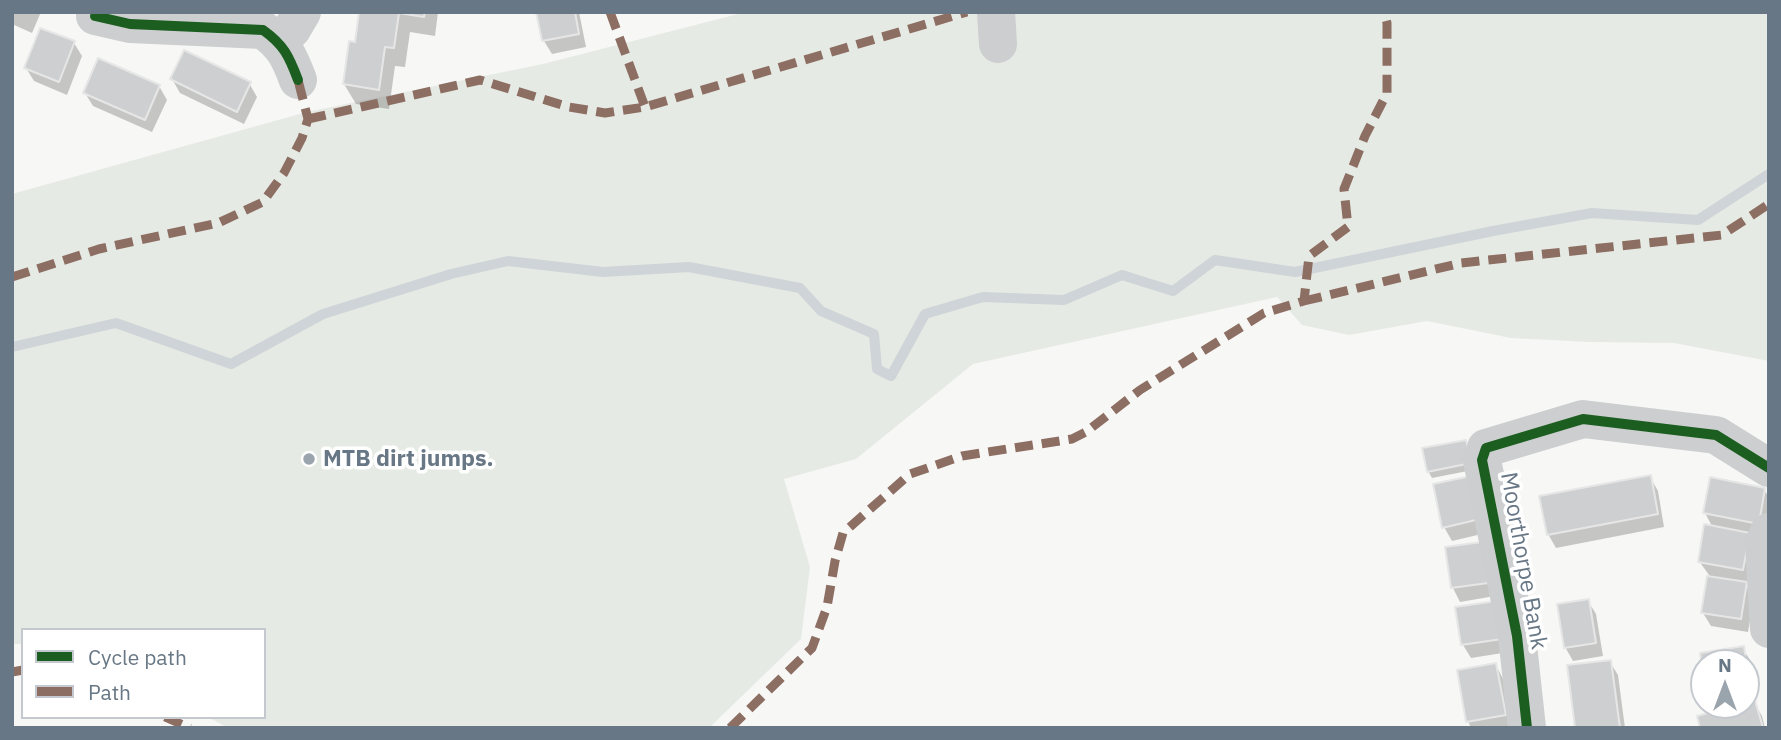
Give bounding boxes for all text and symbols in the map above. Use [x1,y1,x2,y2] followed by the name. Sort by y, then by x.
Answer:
[323,445,494,473] place label: MTB dirt jumps.
[301,451,317,467] marker: MTB dirt jumps.
[1494,470,1552,652] street label: Moorthorpe Bank
[21,628,266,719] legend
[88,643,187,671] text: Cycle path
[1690,649,1760,719] north arrow
[1718,653,1732,677] text: N
[88,678,131,706] text: Path

